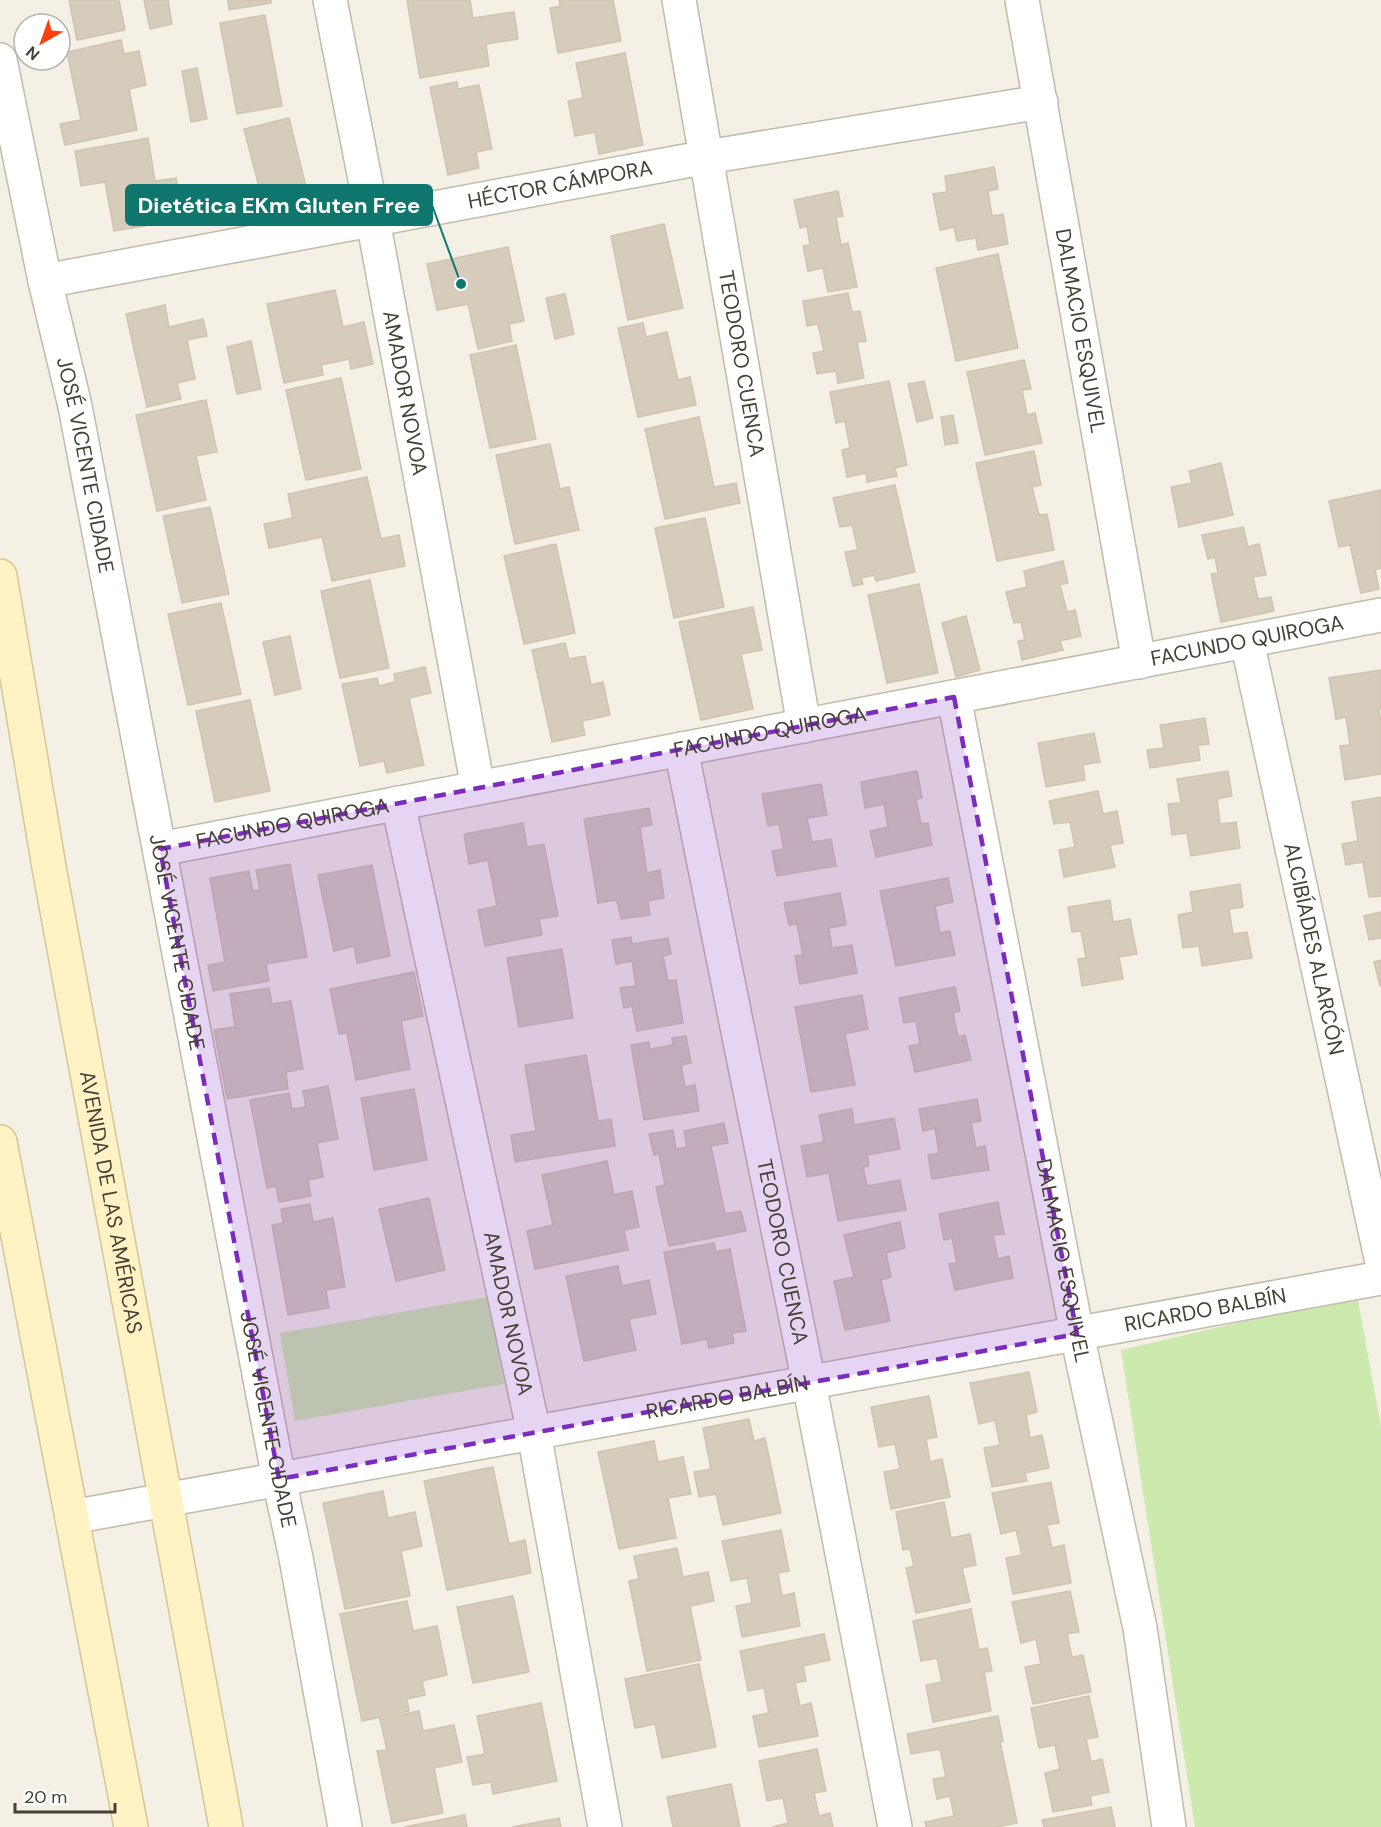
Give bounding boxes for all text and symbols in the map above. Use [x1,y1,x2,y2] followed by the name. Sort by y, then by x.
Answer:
[12,12,72,72] north arrow
[21,41,44,65] text: N
[465,153,655,216] street label: HÉCTOR CÁMPORA
[126,185,432,225] callout: Dietética EKm Gluten Free
[138,191,420,220] text: Dietética EKm Gluten Free
[1049,226,1112,435] street label: DALMACIO ESQUIVEL
[712,268,771,459] street label: TEODORO CUENCA
[376,308,434,478] street label: AMADOR NOVOA
[50,354,120,575] street label: JOSÉ VICENTE CIDADE
[1148,608,1346,673] street label: FACUNDO QUIROGA
[671,700,869,764] street label: FACUNDO QUIROGA
[194,791,392,856] street label: FACUNDO QUIROGA
[143,832,211,1053] street label: JOSÉ VICENTE CIDADE
[1277,840,1351,1058] street label: ALCIBÍADES ALARCÓN
[73,1069,149,1336] street label: AVENIDA DE LAS AMÉRICAS
[1029,1156,1097,1365] street label: DALMACIO ESQUIVEL
[750,1157,815,1347] street label: TEODORO CUENCA
[477,1229,539,1398] street label: AMADOR NOVOA
[1122,1282,1289,1339] street label: RICARDO BALBÍN
[233,1309,303,1530] street label: JOSÉ VICENTE CIDADE
[644,1369,811,1426] street label: RICARDO BALBÍN
[15,1776,116,1814] scale bar
[24,1785,67,1809] text: 20 m

